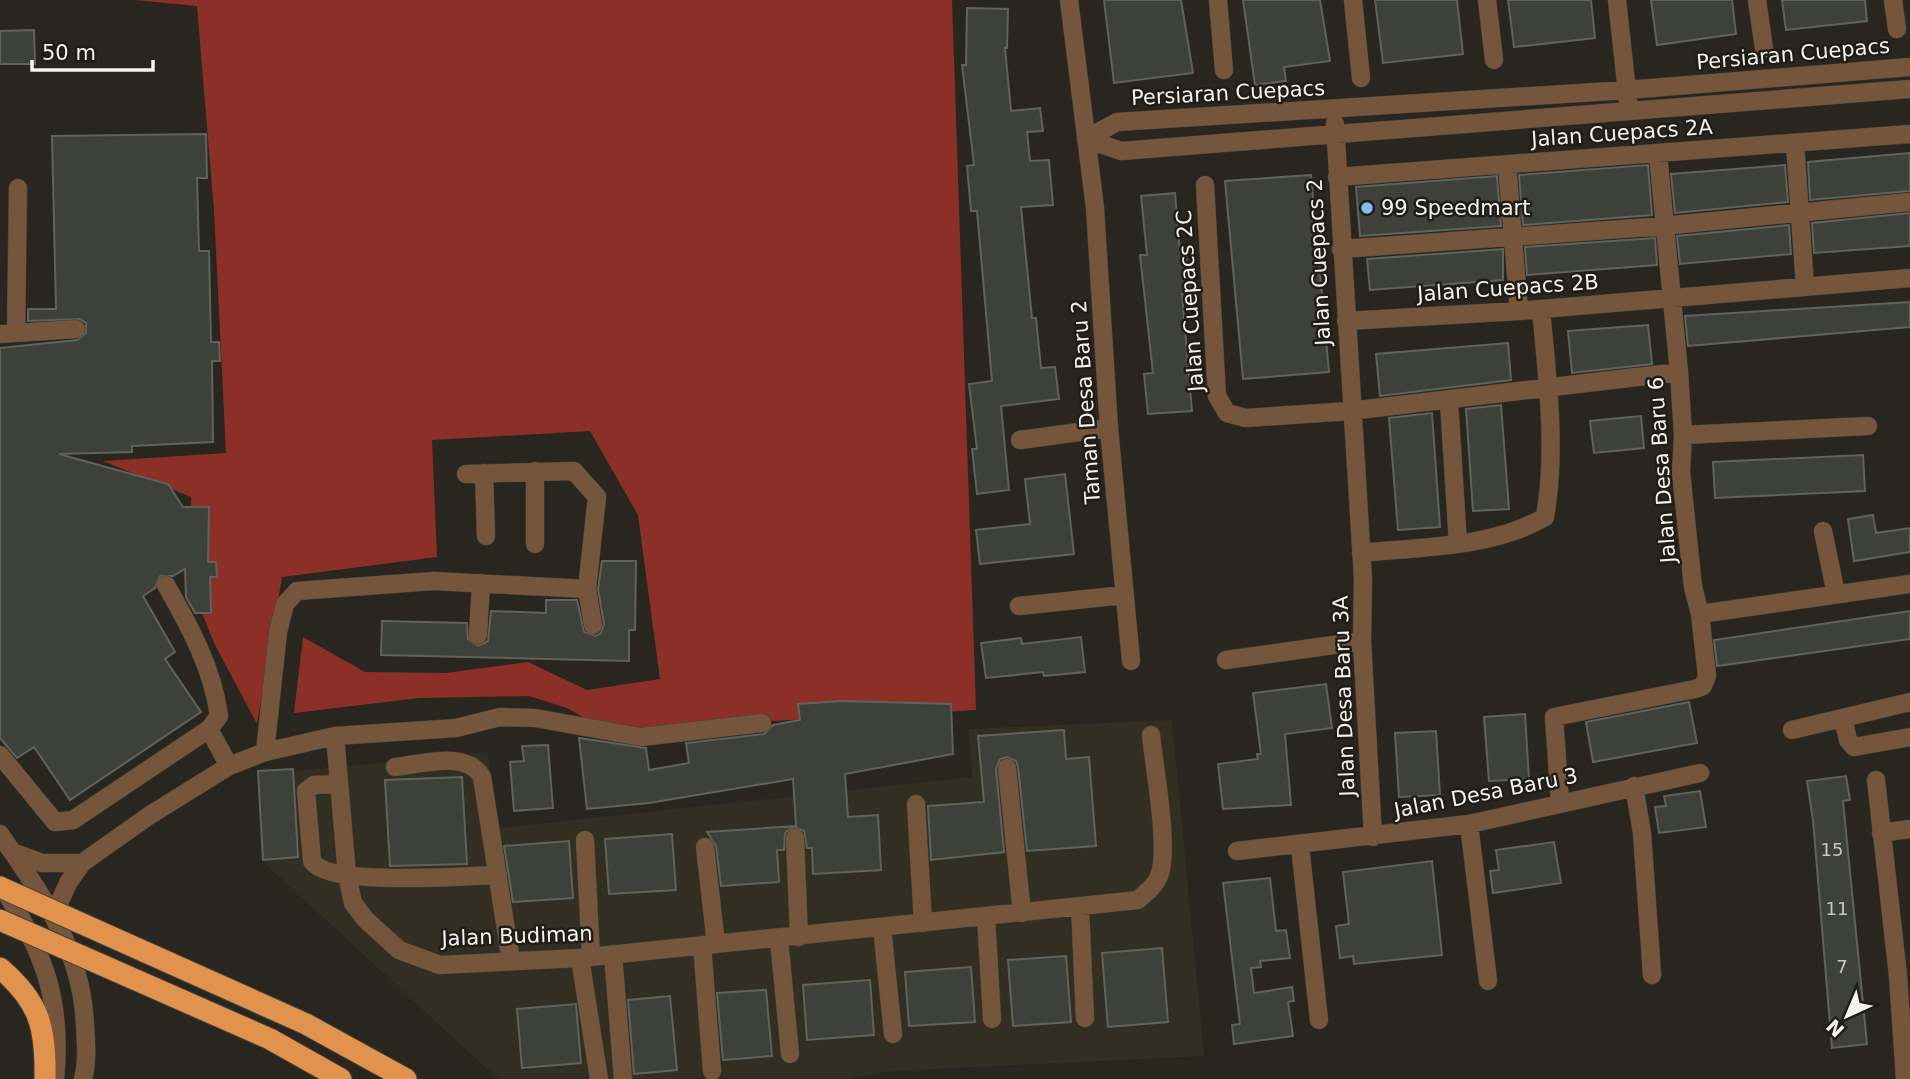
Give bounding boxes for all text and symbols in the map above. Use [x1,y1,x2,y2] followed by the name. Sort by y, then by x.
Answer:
[32,28,152,72] scale bar
[1695,34,1891,74] street label: Persiaran Cuepacs
[42,41,96,65] text: 50 m
[1130,76,1326,110] street label: Persiaran Cuepacs
[1529,115,1714,151] street label: Jalan Cuepacs 2A
[1303,178,1335,348] street label: Jalan Cuepacs 2
[1381,196,1530,220] place label: 99 Speedmart
[1359,200,1375,216] marker: 99 Speedmart
[1172,209,1208,395] street label: Jalan Cuepacs 2C
[1414,270,1600,306] street label: Jalan Cuepacs 2B
[1067,299,1105,506] street label: Taman Desa Baru 2
[1644,376,1681,566] street label: Jalan Desa Baru 6
[1328,595,1360,799] street label: Jalan Desa Baru 3A
[1390,763,1580,823] street label: Jalan Desa Baru 3
[1821,839,1843,860] house number: 15
[1826,898,1848,919] house number: 11
[439,921,593,951] street label: Jalan Budiman
[1836,956,1848,977] house number: 7
[1812,981,1882,1051] north arrow
[1822,1015,1849,1042] text: N

